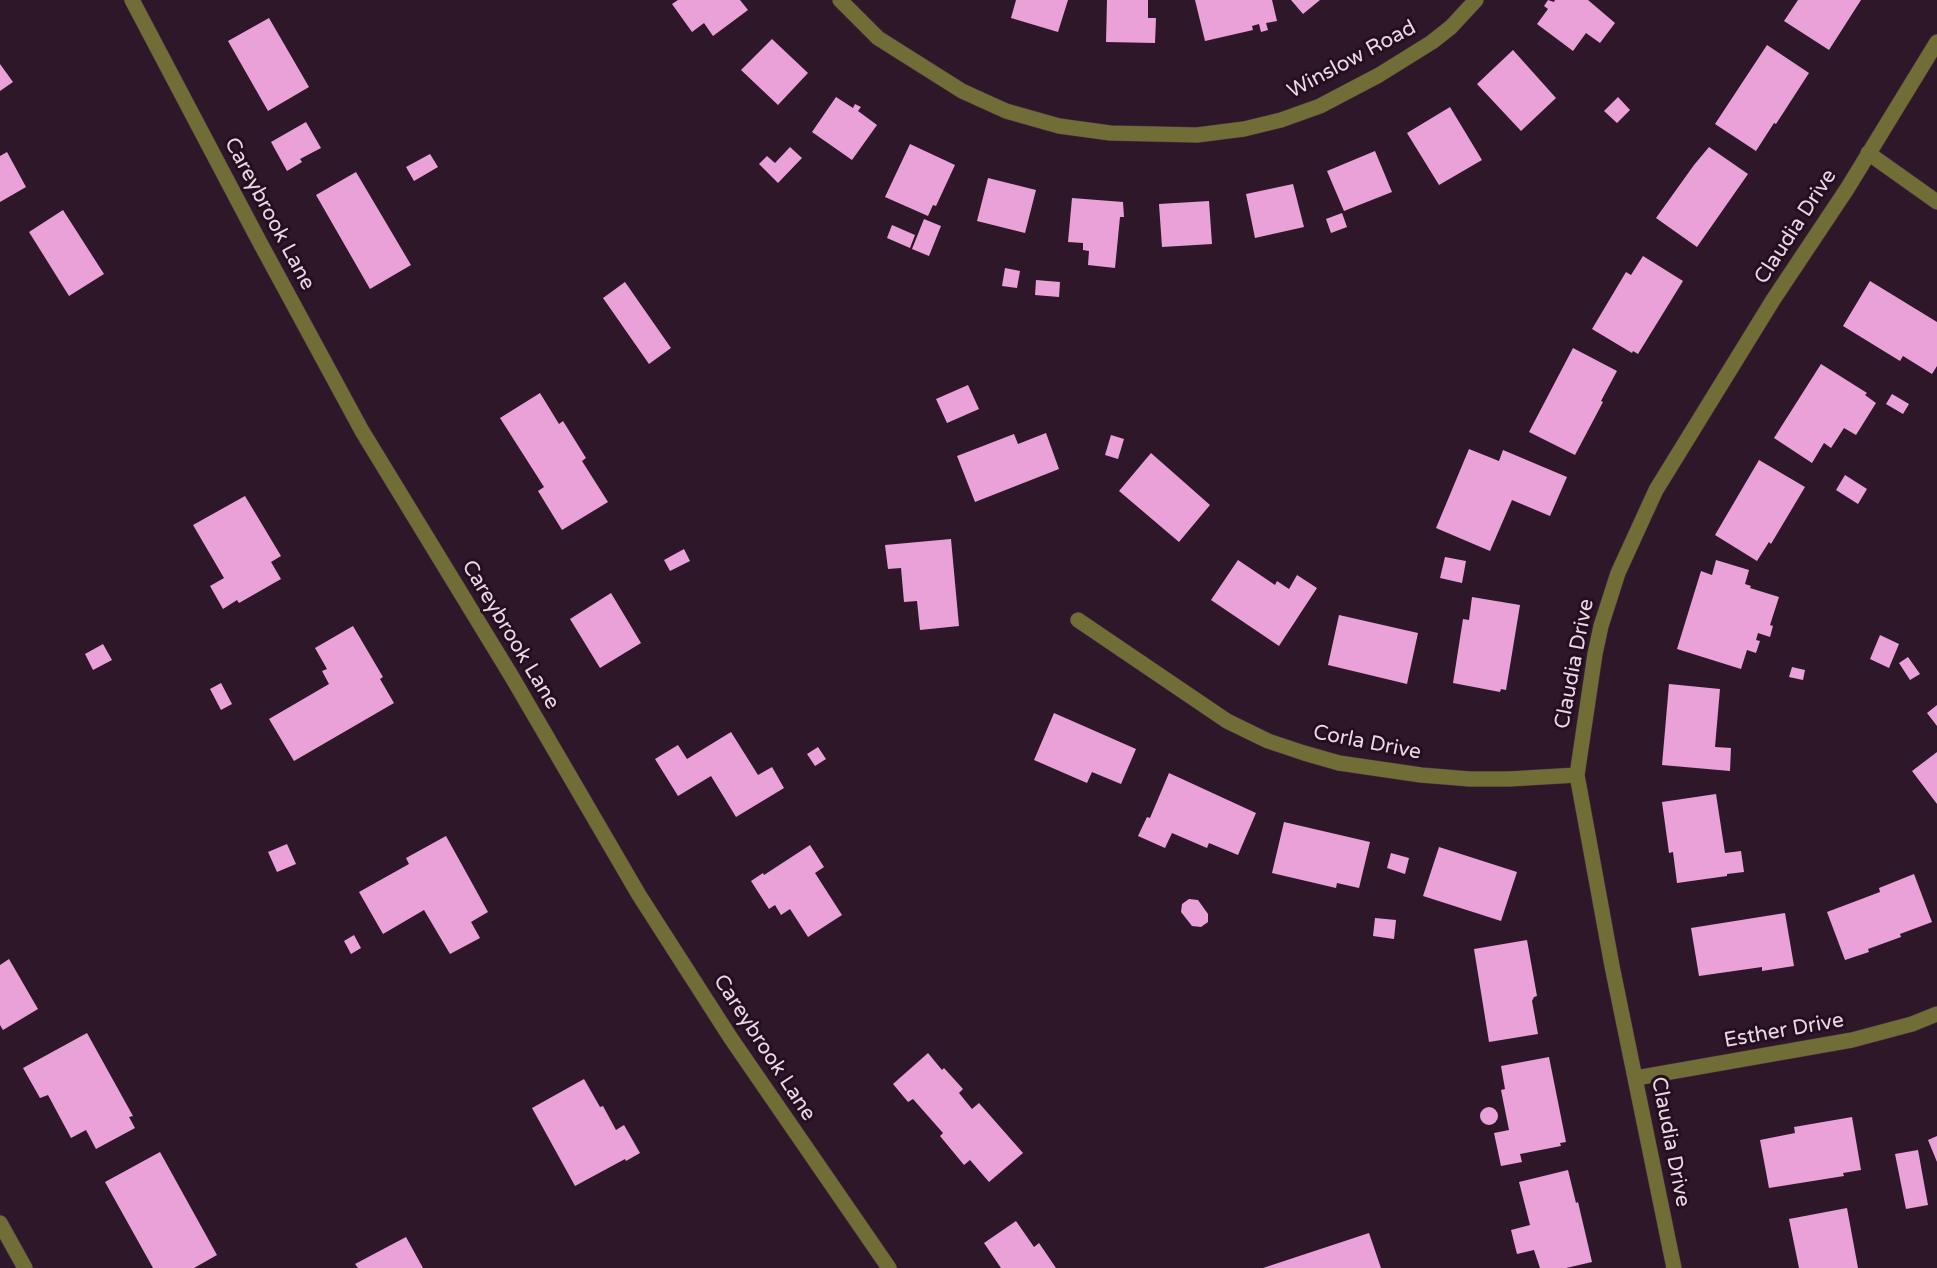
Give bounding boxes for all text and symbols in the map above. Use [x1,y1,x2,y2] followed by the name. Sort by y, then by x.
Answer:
[1283,16,1421,104] street label: Winslow Road
[218,133,320,295] street label: Careybrook Lane
[1750,165,1842,289] street label: Claudia Drive
[456,556,564,714] street label: Careybrook Lane
[1550,597,1600,731] street label: Claudia Drive
[1311,720,1423,766] street label: Corla Drive
[707,970,821,1126] street label: Careybrook Lane
[1722,1008,1846,1054] street label: Esther Drive
[1645,1075,1695,1209] street label: Claudia Drive

